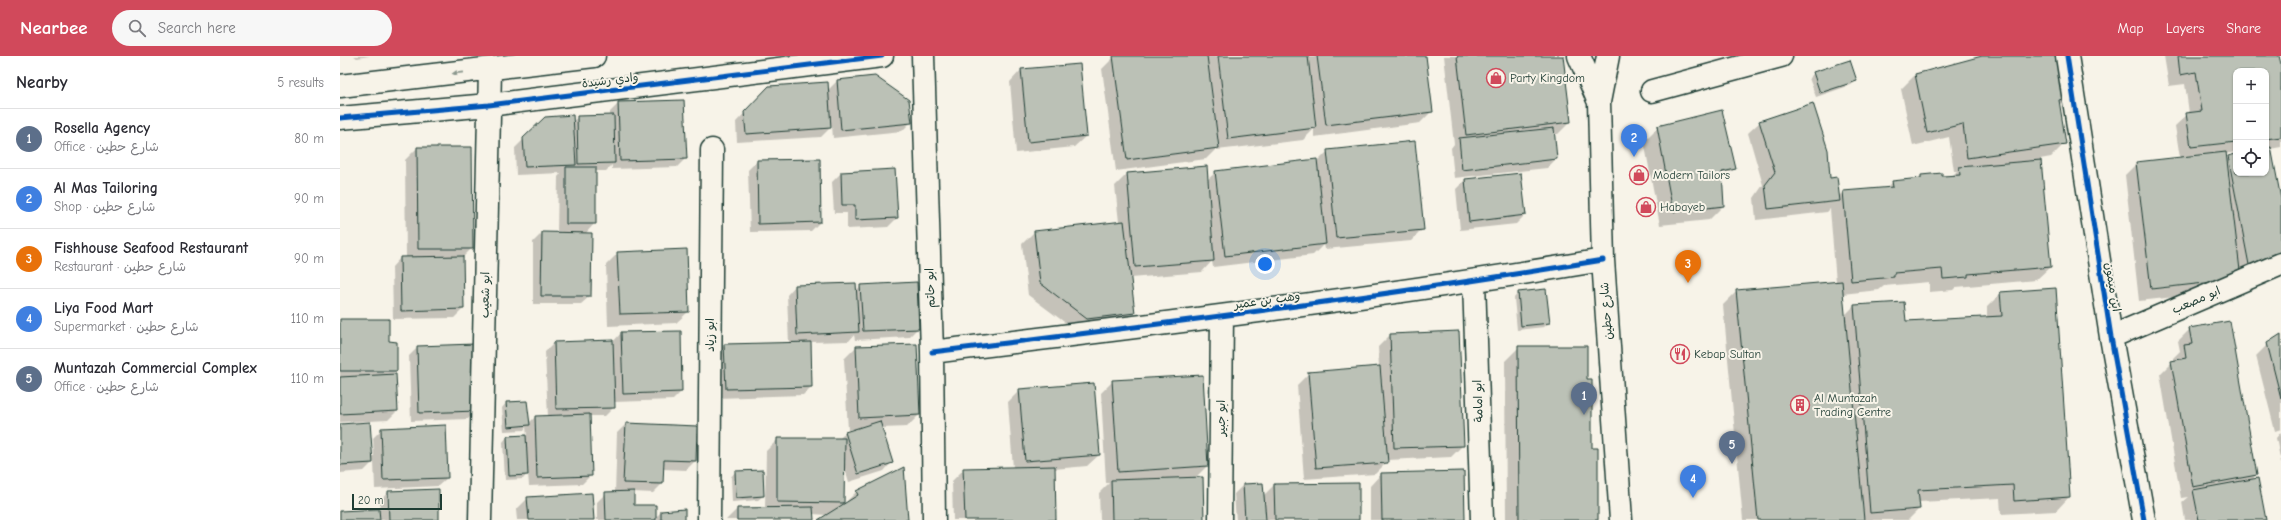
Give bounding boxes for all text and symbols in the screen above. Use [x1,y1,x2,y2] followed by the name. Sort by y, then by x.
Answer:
[112,10,392,46] search box
[20,17,88,39] text: Nearbee
[126,17,148,39] icon: search
[158,19,236,37] text: Search here
[2117,20,2144,37] text: Map
[2166,20,2204,37] text: Layers
[2226,20,2261,37] text: Share
[1485,67,1507,89] shop icon: Party Kingdom
[2233,68,2269,176] map controls
[2233,68,2269,104] button: +
[452,70,464,77] one-way arrow
[581,70,639,92] street label: وادي رشيدة
[1510,71,1585,85] place label: Party Kingdom
[16,73,67,92] text: Nearby
[277,75,324,90] text: 5 results
[2233,104,2269,140] button: −
[54,119,150,137] text: Rosella Agency
[1621,124,1647,157] pin: 2
[26,131,32,146] text: 1
[294,131,324,146] text: 80 m
[54,139,159,154] text: Office · شارع حطين
[2233,140,2269,176] button: locate
[1628,164,1650,186] shop icon: Modern Tailors
[1653,168,1730,182] place label: Modern Tailors
[54,179,158,197] text: Al Mas Tailoring
[26,191,32,206] text: 2
[294,191,324,206] text: 90 m
[1635,196,1657,218] shop icon: Habayeb
[54,199,155,214] text: Shop · شارع حطين
[1660,200,1705,214] place label: Habayeb
[54,239,248,257] text: Fishhouse Seafood Restaurant
[1675,250,1701,283] pin: 3
[26,251,32,266] text: 3
[294,251,324,266] text: 90 m
[1255,254,1275,274] your location
[54,259,186,274] text: Restaurant · شارع حطين
[2101,261,2124,313] street label: ابن ميمون
[922,268,940,308] street label: ابو حاتم
[478,272,493,318] street label: ابو شعيب
[1597,282,1617,340] street label: شارع حطين
[2170,284,2223,317] street label: ابو مصعب
[1232,288,1301,313] street label: وهب بن عمير
[54,299,153,317] text: Liya Food Mart
[26,311,32,326] text: 4
[291,311,324,326] text: 110 m
[703,318,718,352] street label: ابو زياد
[54,319,199,334] text: Supermarket · شارع حطين
[1669,343,1691,365] restaurant icon: Kebap Sultan
[1694,347,1761,361] place label: Kebap Sultan
[54,359,257,377] text: Muntazah Commercial Complex
[26,371,32,386] text: 5
[291,371,324,386] text: 110 m
[54,379,159,394] text: Office · شارع حطين
[1470,379,1487,423] street label: ابو امامة
[1571,382,1597,415] pin: 1
[1814,391,1891,419] place label: Al Muntazah Trading Centre
[1789,394,1811,416] building icon: Al Muntazah Trading Centre
[1214,400,1229,437] street label: ابو جبير
[1719,431,1745,464] pin: 5
[1680,465,1706,498] pin: 4
[352,492,442,511] scale bar
[358,494,383,507] text: 20 m

